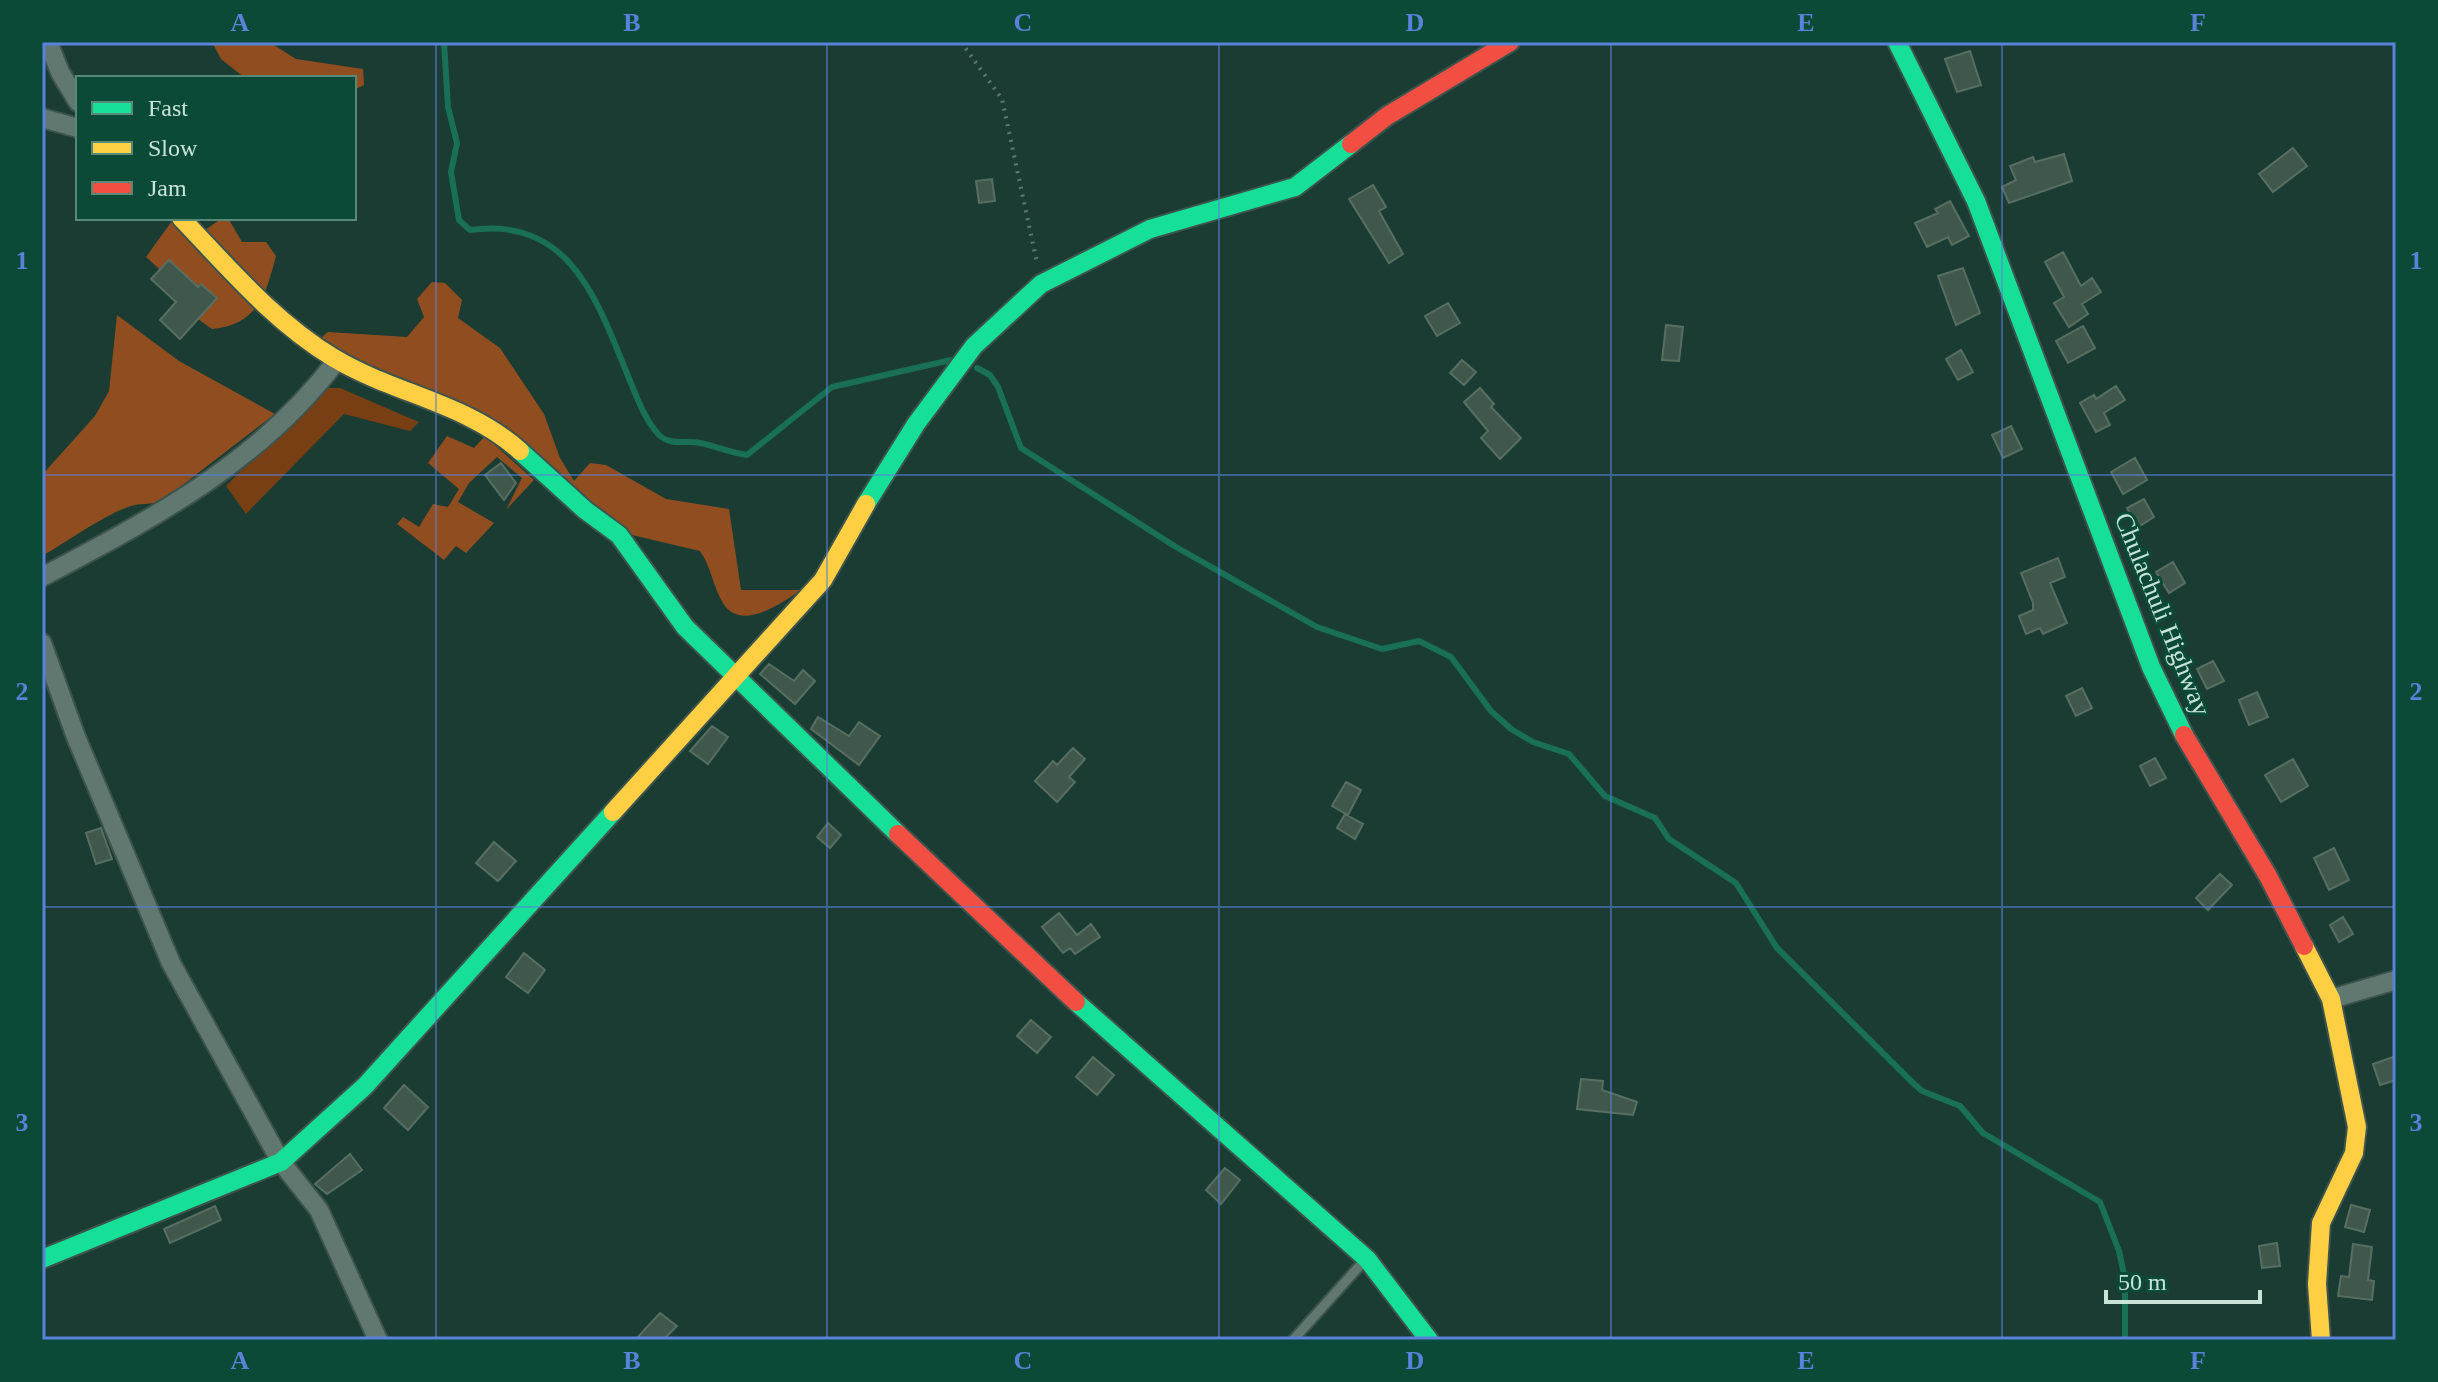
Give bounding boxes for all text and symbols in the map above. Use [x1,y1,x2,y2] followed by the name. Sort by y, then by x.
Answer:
[231,8,250,37] text: A
[623,8,641,37] text: B
[1014,8,1032,37] text: C
[1406,8,1424,37] text: D
[1797,8,1815,37] text: E
[2190,8,2206,37] text: F
[76,76,356,220] legend
[148,95,188,121] text: Fast
[148,135,198,161] text: Slow
[148,175,187,201] text: Jam
[16,246,29,275] text: 1
[2410,246,2423,275] text: 1
[2109,509,2216,720] street label: Chulachuli Highway
[16,677,29,706] text: 2
[2410,677,2423,706] text: 2
[16,1108,29,1137] text: 3
[2410,1108,2423,1137] text: 3
[2106,1254,2260,1304] scale bar
[2118,1269,2167,1295] text: 50 m
[231,1346,250,1375] text: A
[623,1346,641,1375] text: B
[1014,1346,1032,1375] text: C
[1406,1346,1424,1375] text: D
[1797,1346,1815,1375] text: E
[2190,1346,2206,1375] text: F

